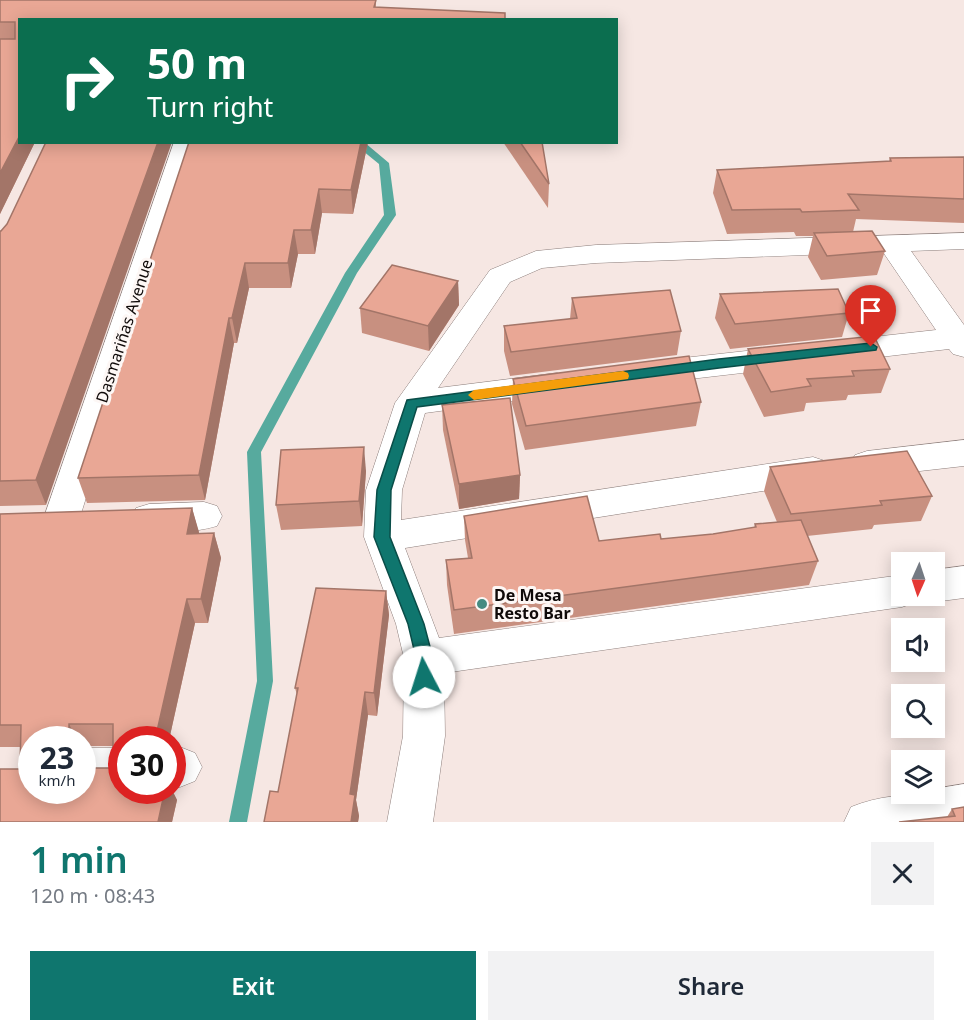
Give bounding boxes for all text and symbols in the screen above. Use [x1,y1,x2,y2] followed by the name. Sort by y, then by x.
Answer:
[147,34,247,91] text: 50 m
[48,42,126,120] icon: right
[147,88,273,125] text: Turn right
[90,256,158,406] street label: Dasmariñas Avenue
[845,285,896,347] pin
[854,294,887,327] icon: arrive
[891,552,945,606] north arrow
[891,552,945,804] map controls
[494,584,571,624] place label: De Mesa Resto Bar
[475,597,489,611] marker: De Mesa Resto Bar
[891,618,945,672] button: sound
[392,645,456,709] position arrow
[891,684,945,738] button: search
[108,726,186,804] speed limit sign: 30
[40,737,74,778] text: 23
[891,750,945,804] button: layers
[39,770,75,790] text: km/h
[30,835,128,884] text: 1 min
[871,842,934,905] button: close
[30,882,155,909] text: 120 m · 08:43
[30,951,476,1020] button: Exit
[488,951,934,1020] button: Share

